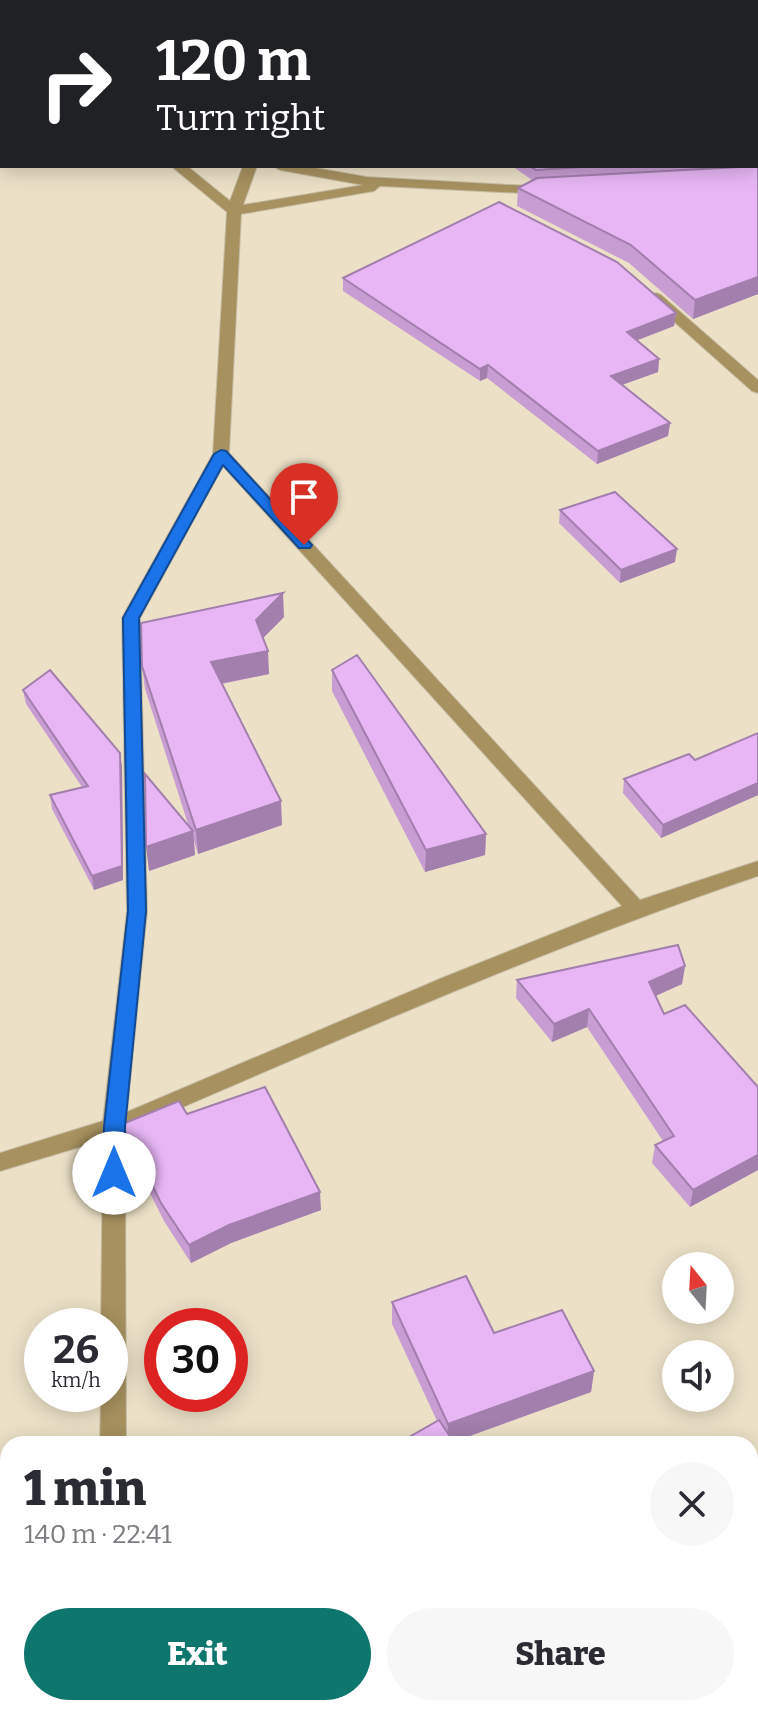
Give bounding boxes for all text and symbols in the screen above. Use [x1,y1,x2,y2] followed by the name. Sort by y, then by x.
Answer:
[156,28,311,95] text: 120 m
[24,32,128,136] icon: right
[156,96,325,140] text: Turn right
[270,463,338,545] pin
[282,475,326,519] icon: arrive
[72,1131,156,1215] position arrow
[662,1252,734,1324] north arrow
[662,1252,734,1412] map controls
[144,1308,248,1412] speed limit sign: 30
[53,1326,99,1374] text: 26
[662,1340,734,1412] button: sound
[51,1368,101,1392] text: km/h
[24,1460,146,1518] text: 1 min
[650,1462,734,1546] button: close
[24,1519,172,1550] text: 140 m · 22:41
[24,1608,371,1700] button: Exit
[387,1608,734,1700] button: Share

